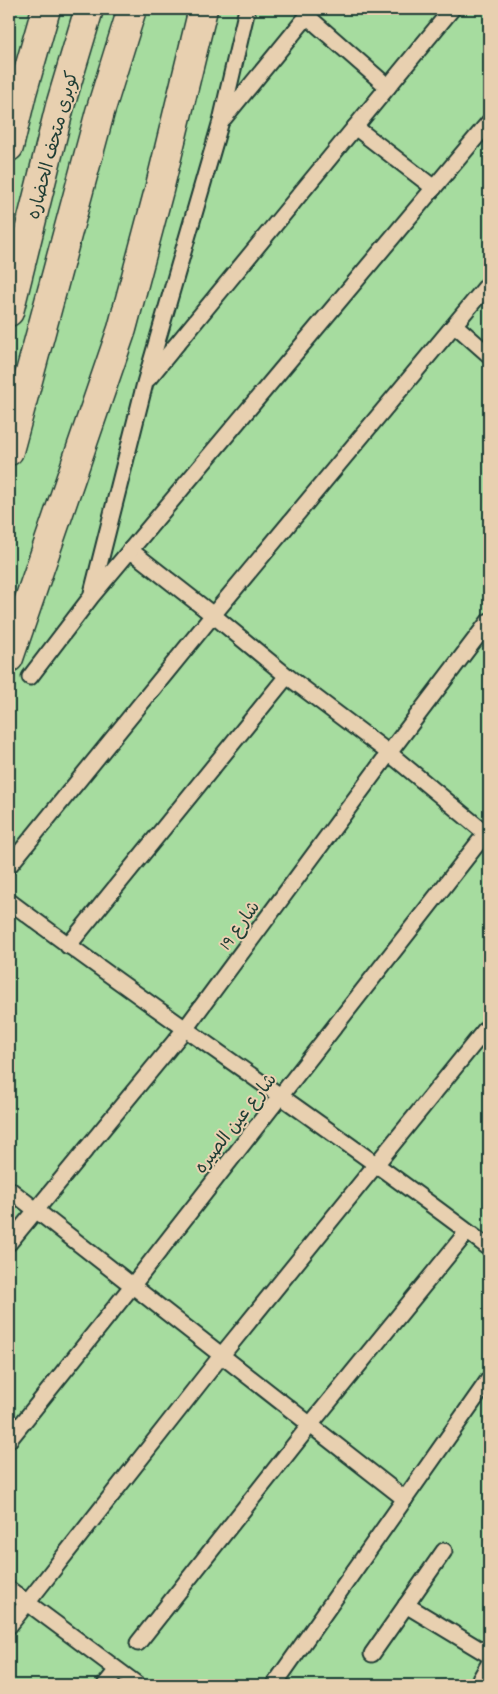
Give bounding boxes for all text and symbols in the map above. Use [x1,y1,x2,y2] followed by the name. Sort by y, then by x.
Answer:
[23,68,86,223] street label: كوبرى متحف الحضاره
[215,897,267,956] street label: شارع 19
[190,1069,284,1180] street label: شارع عين الصيره

